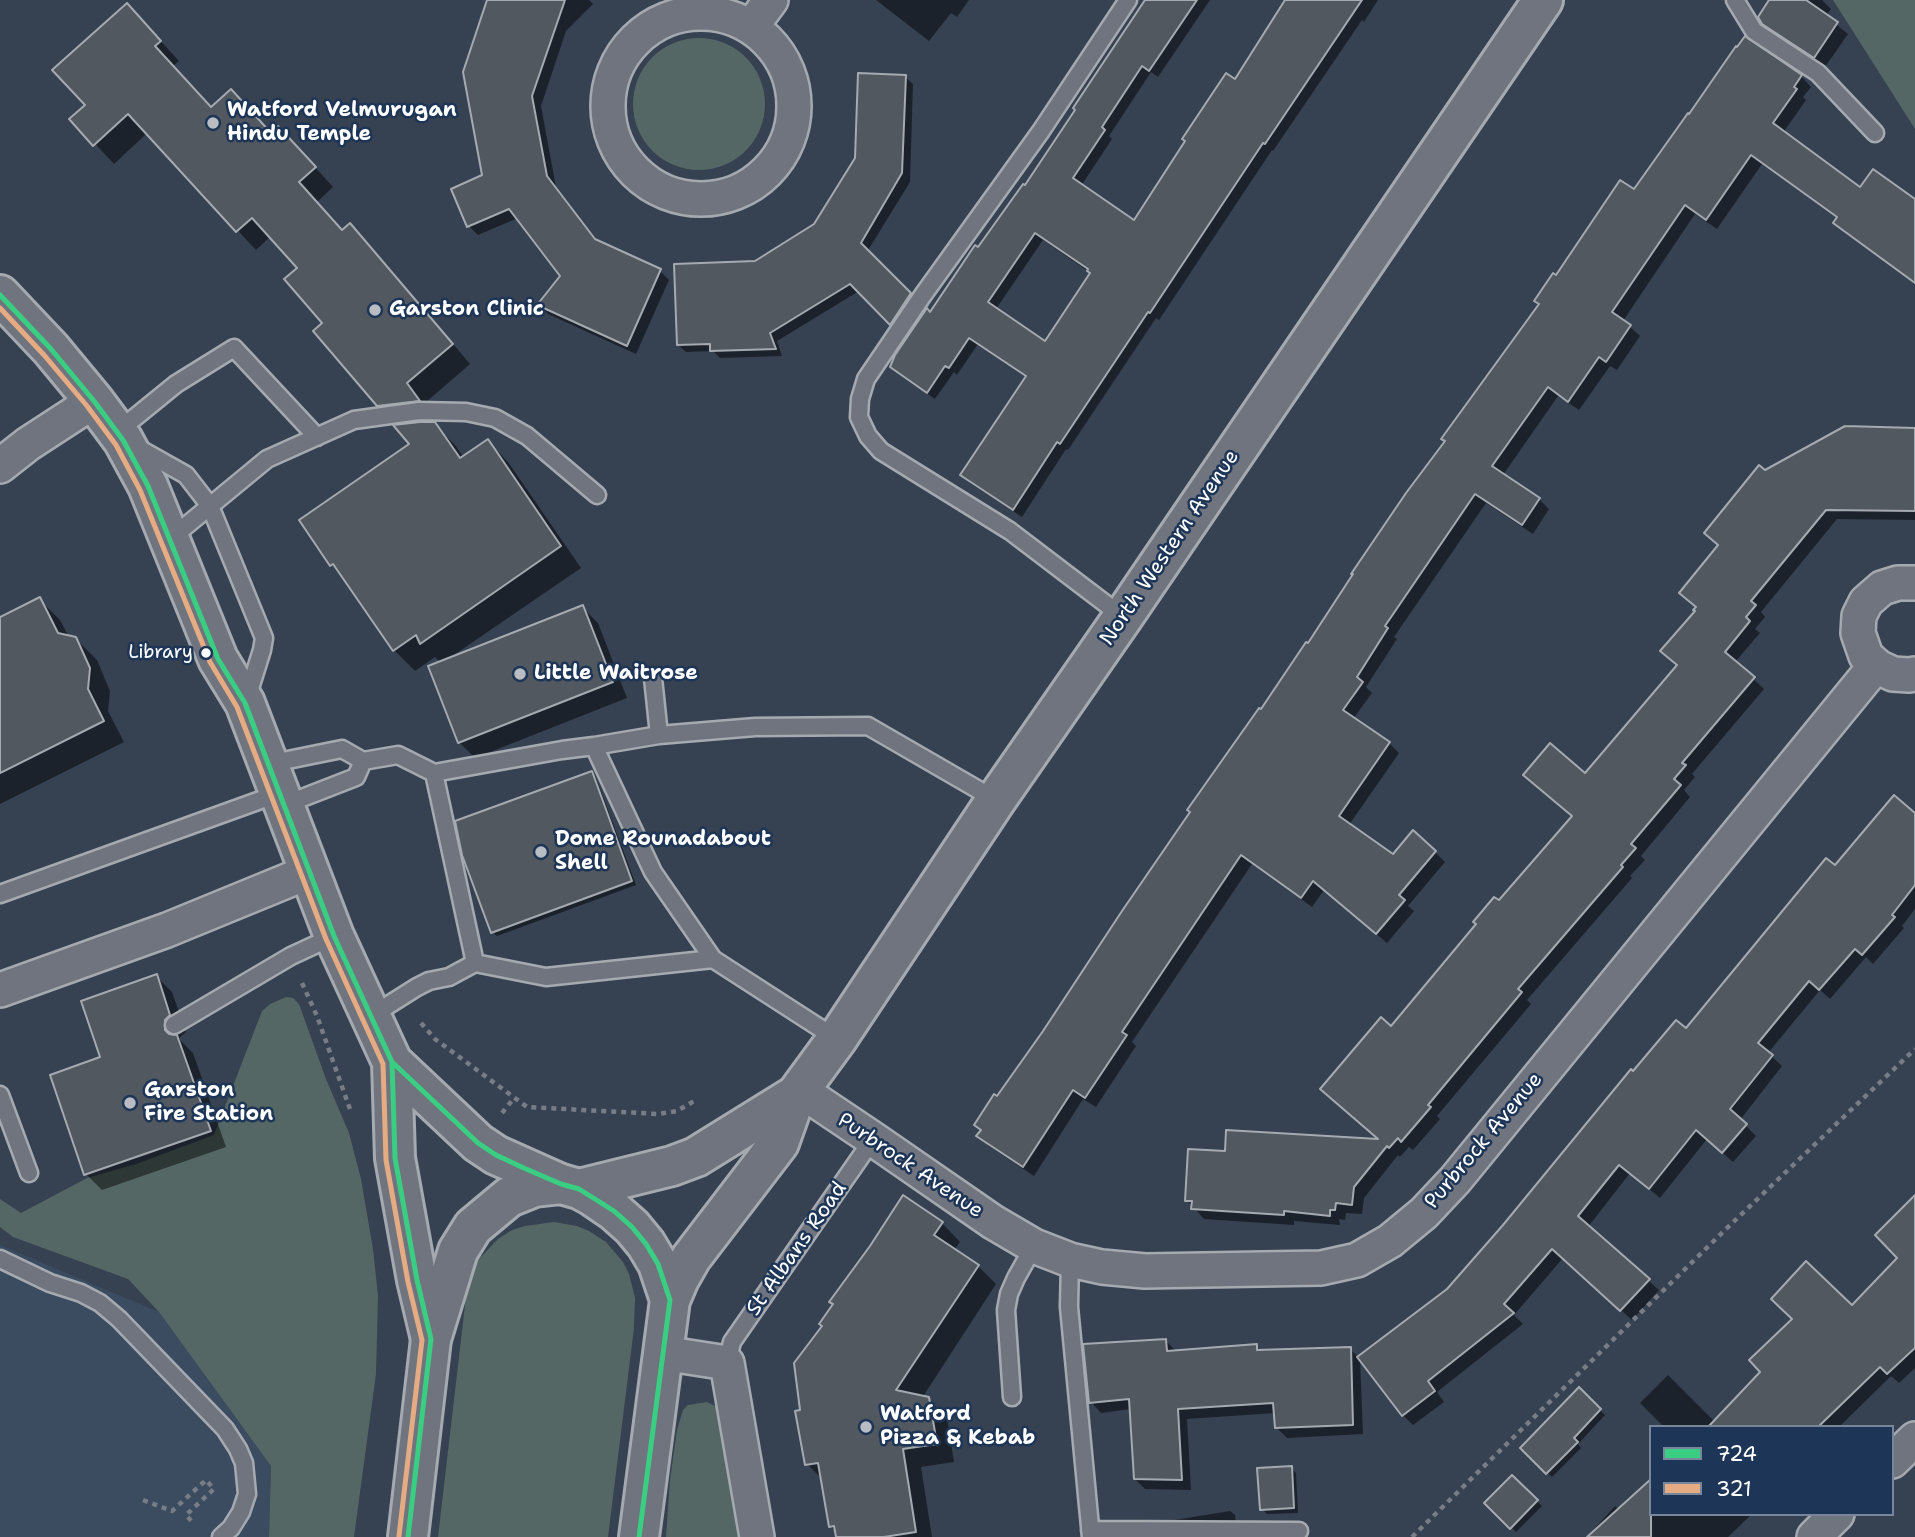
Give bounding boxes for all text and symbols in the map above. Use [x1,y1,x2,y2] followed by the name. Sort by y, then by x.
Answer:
[227,98,457,148] place label: Watford Velmurugan Hindu Temple
[205,115,221,131] marker: Watford Velmurugan Hindu Temple
[389,297,544,323] place label: Garston Clinic
[367,302,383,318] marker: Garston Clinic
[1095,445,1245,651] street label: North Western Avenue
[128,642,193,664] place label: Library
[199,646,213,660] marker: Library
[534,661,698,687] place label: Little Waitrose
[512,666,528,682] marker: Little Waitrose
[555,827,771,877] place label: Dome Rounadabout Shell
[533,844,549,860] marker: Dome Rounadabout Shell
[1420,1068,1548,1214] street label: Purbrock Avenue
[144,1078,273,1128] place label: Garston Fire Station
[122,1095,138,1111] marker: Garston Fire Station
[832,1108,988,1224] street label: Purbrock Avenue
[741,1177,853,1321] street label: St Albans Road
[880,1402,1035,1452] place label: Watford Pizza & Kebab
[858,1419,874,1435] marker: Watford Pizza & Kebab
[1649,1425,1894,1516] legend
[1716,1440,1757,1468] text: 724
[1716,1475,1752,1503] text: 321

